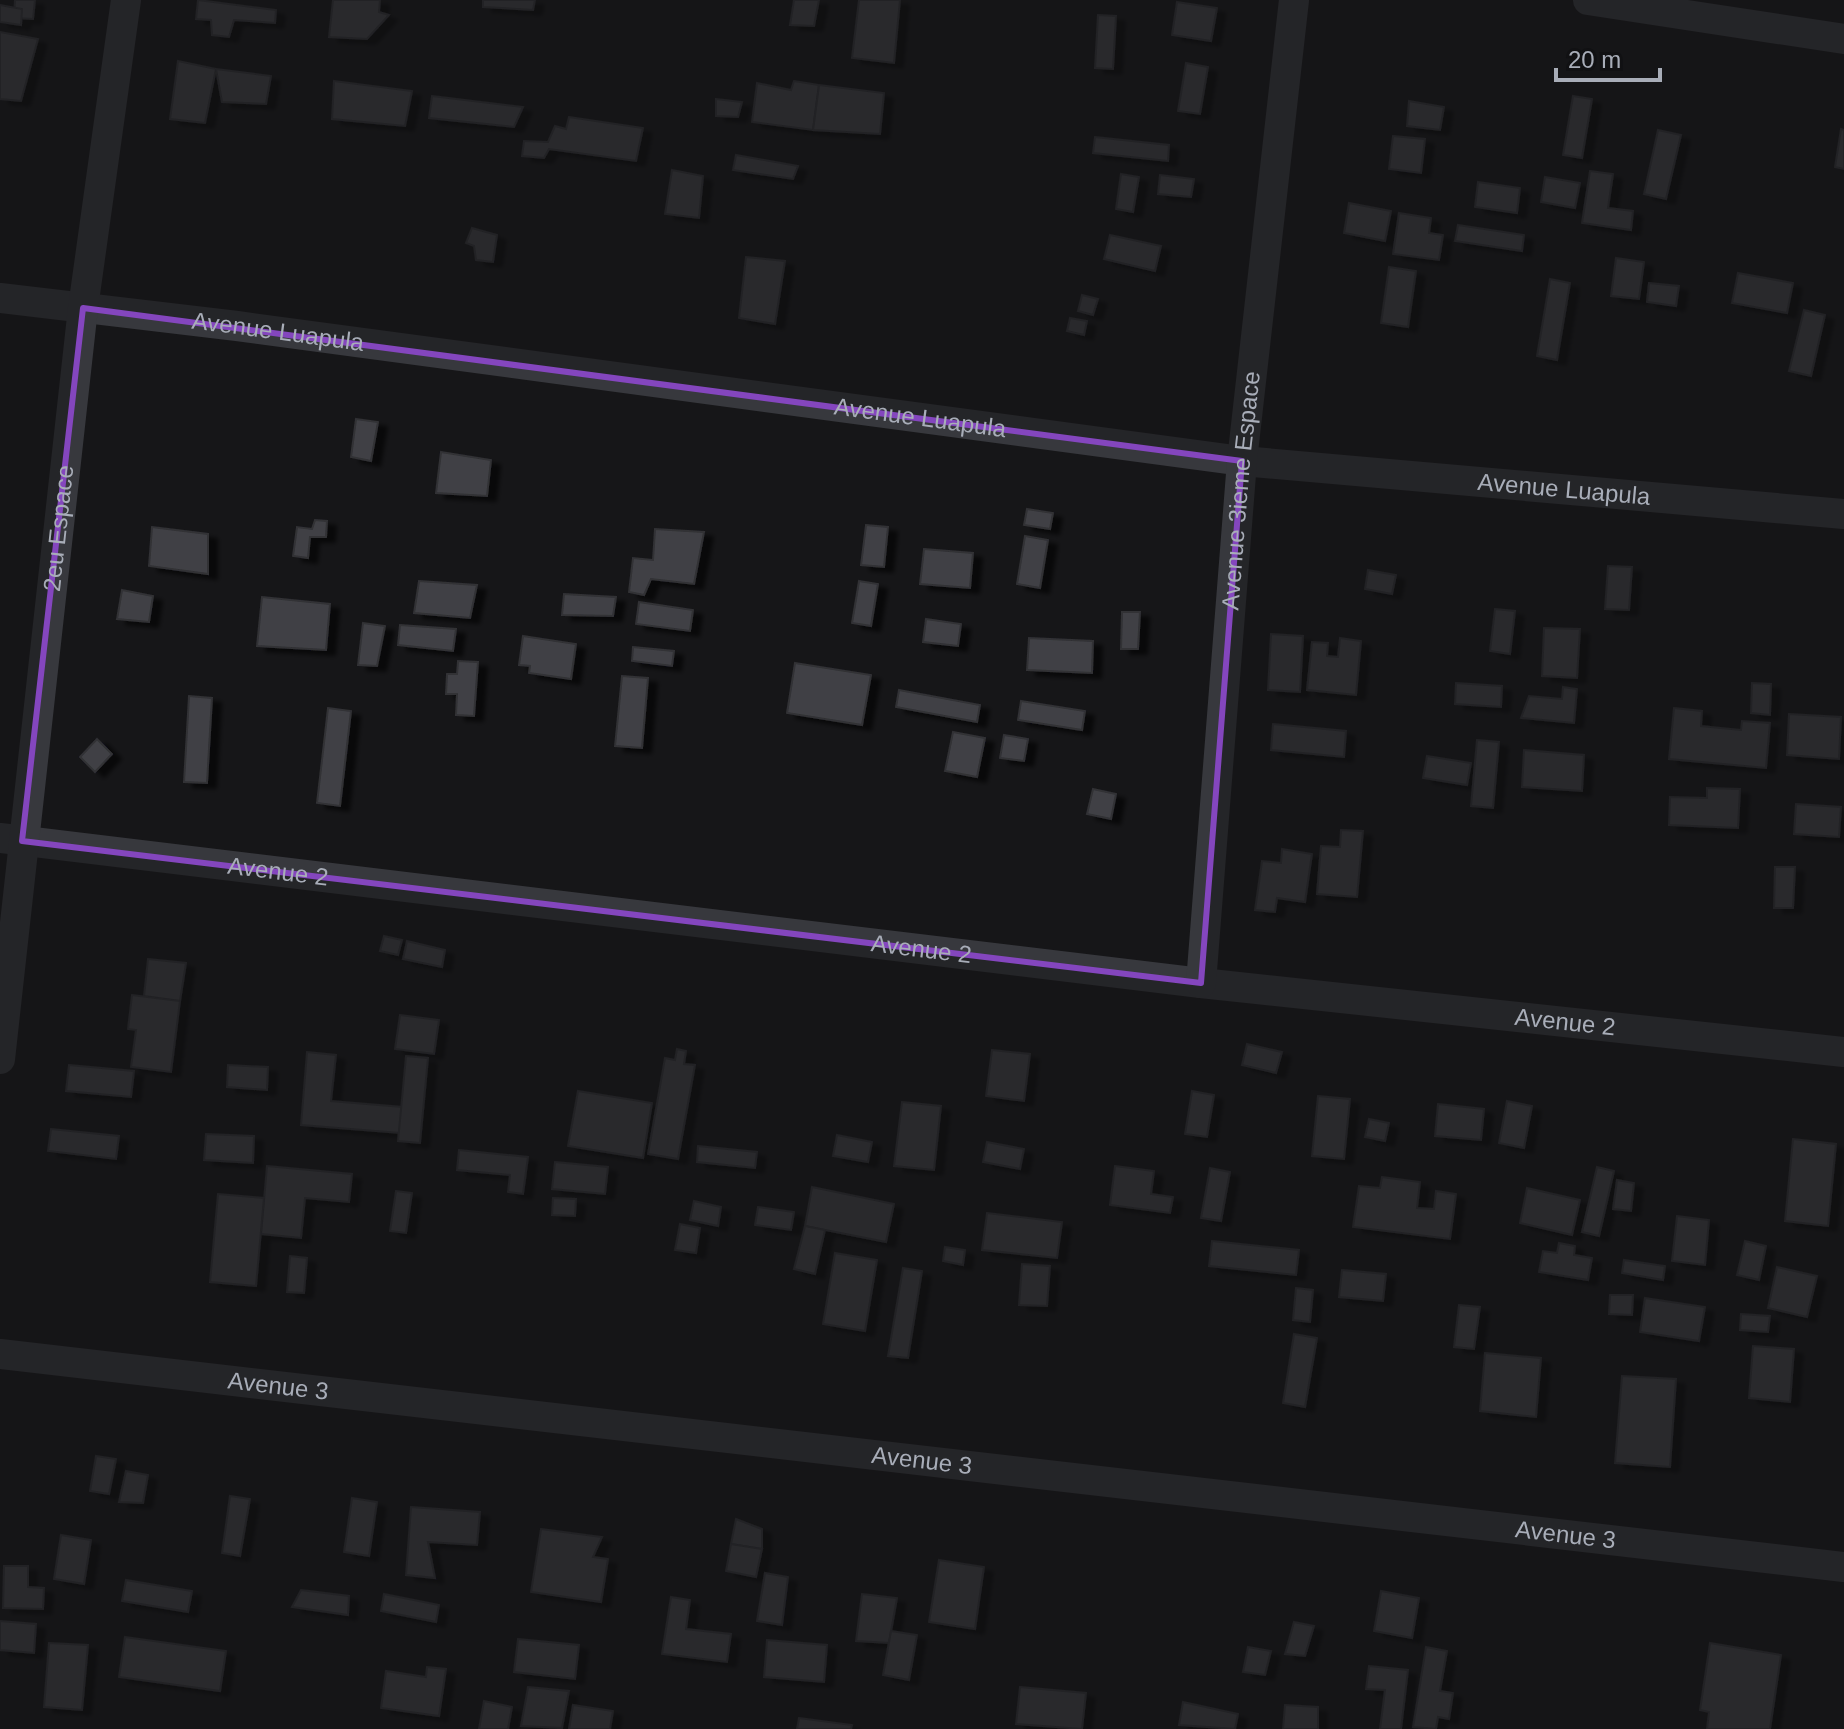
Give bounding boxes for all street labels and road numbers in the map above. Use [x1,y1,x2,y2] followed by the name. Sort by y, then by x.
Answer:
[191,307,366,356] street label: Avenue Luapula
[1216,370,1265,611] street label: Avenue 3ieme Espace
[833,392,1009,442] street label: Avenue Luapula
[38,464,79,593] street label: 2eu Espace
[1477,468,1652,510] street label: Avenue Luapula
[226,852,330,891] street label: Avenue 2
[870,929,973,968] street label: Avenue 2
[1514,1003,1617,1040] street label: Avenue 2
[226,1366,330,1405] street label: Avenue 3
[870,1441,974,1479] street label: Avenue 3
[1514,1515,1617,1554] street label: Avenue 3

